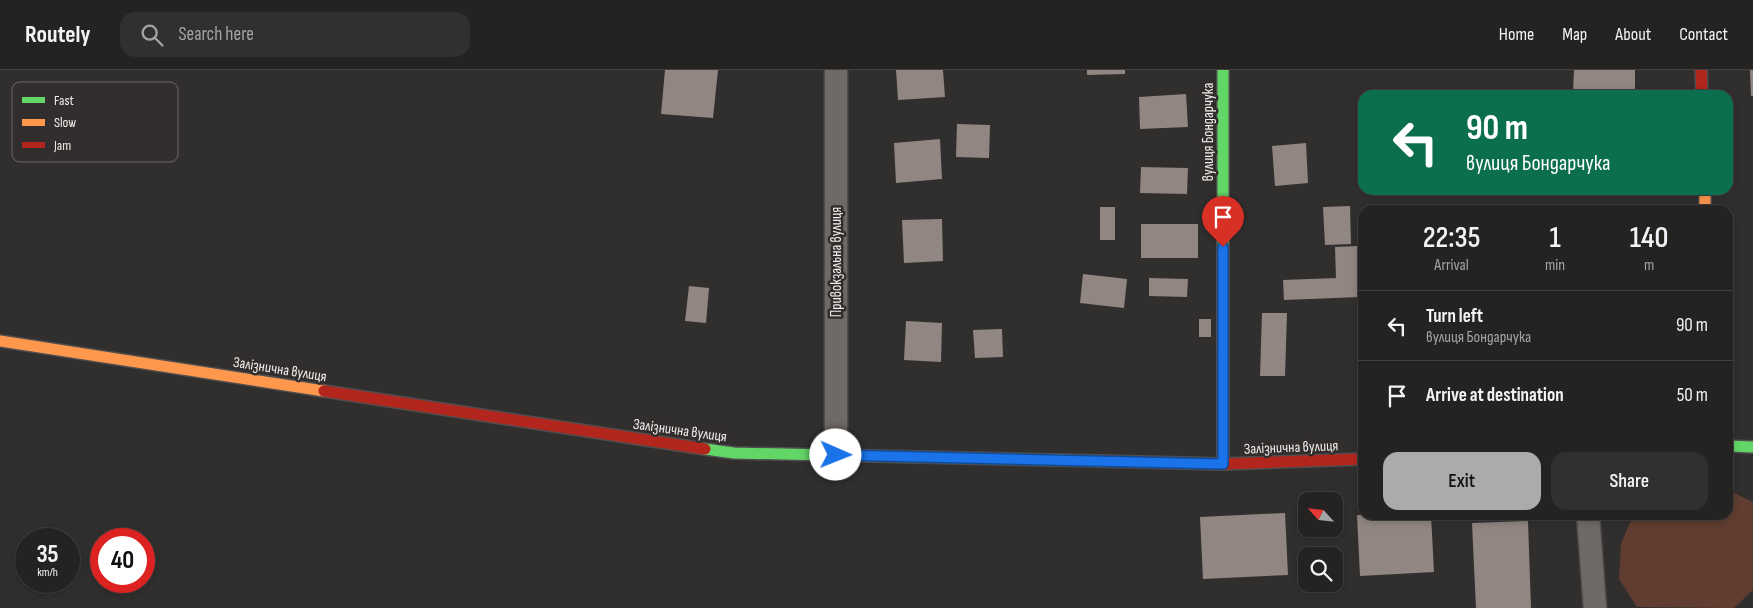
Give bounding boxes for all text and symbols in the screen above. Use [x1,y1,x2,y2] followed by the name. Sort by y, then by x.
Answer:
[120,12,470,57] search box
[25,20,90,49] text: Routely
[138,21,166,49] icon: search
[178,23,254,46] text: Search here
[1499,24,1534,45] text: Home
[1562,24,1587,45] text: Map
[1615,24,1651,45] text: About
[1679,24,1728,45] text: Contact
[12,82,178,162] legend
[1199,83,1218,181] street label: вулиця Бондарчука
[54,92,74,109] text: Fast
[1466,107,1528,150] text: 90 m
[1383,110,1448,175] icon: left
[54,114,76,131] text: Slow
[53,137,71,154] text: Jam
[1466,150,1610,177] text: вулиця Бондарчука
[1202,196,1244,247] pin
[1209,203,1237,231] icon: arrive
[827,207,846,317] street label: Привокзальна вулиця
[1423,220,1480,256] text: 22:35
[1549,220,1561,256] text: 1
[1630,220,1668,256] text: 140
[1434,256,1469,275] text: Arrival
[1545,256,1565,275] text: min
[1644,256,1654,275] text: m
[1426,305,1483,328] text: Turn left
[1383,312,1411,340] icon: left
[1676,314,1708,337] text: 90 m
[1426,328,1531,347] text: вулиця Бондарчука
[232,353,328,386] street label: Залізнична вулиця
[1383,382,1411,410] icon: arrive
[1426,384,1564,407] text: Arrive at destination
[1677,384,1708,407] text: 50 m
[632,415,728,446] street label: Залізнична вулиця
[809,428,861,480] position arrow
[1243,436,1339,459] street label: Залізнична вулиця
[1383,452,1541,510] button: Exit
[1551,452,1708,510] button: Share
[1298,492,1342,538] north arrow
[1298,492,1343,592] map controls
[90,528,155,593] speed limit sign: 40
[36,539,59,570] text: 35
[1298,547,1343,592] button: search
[37,565,58,580] text: km/h

